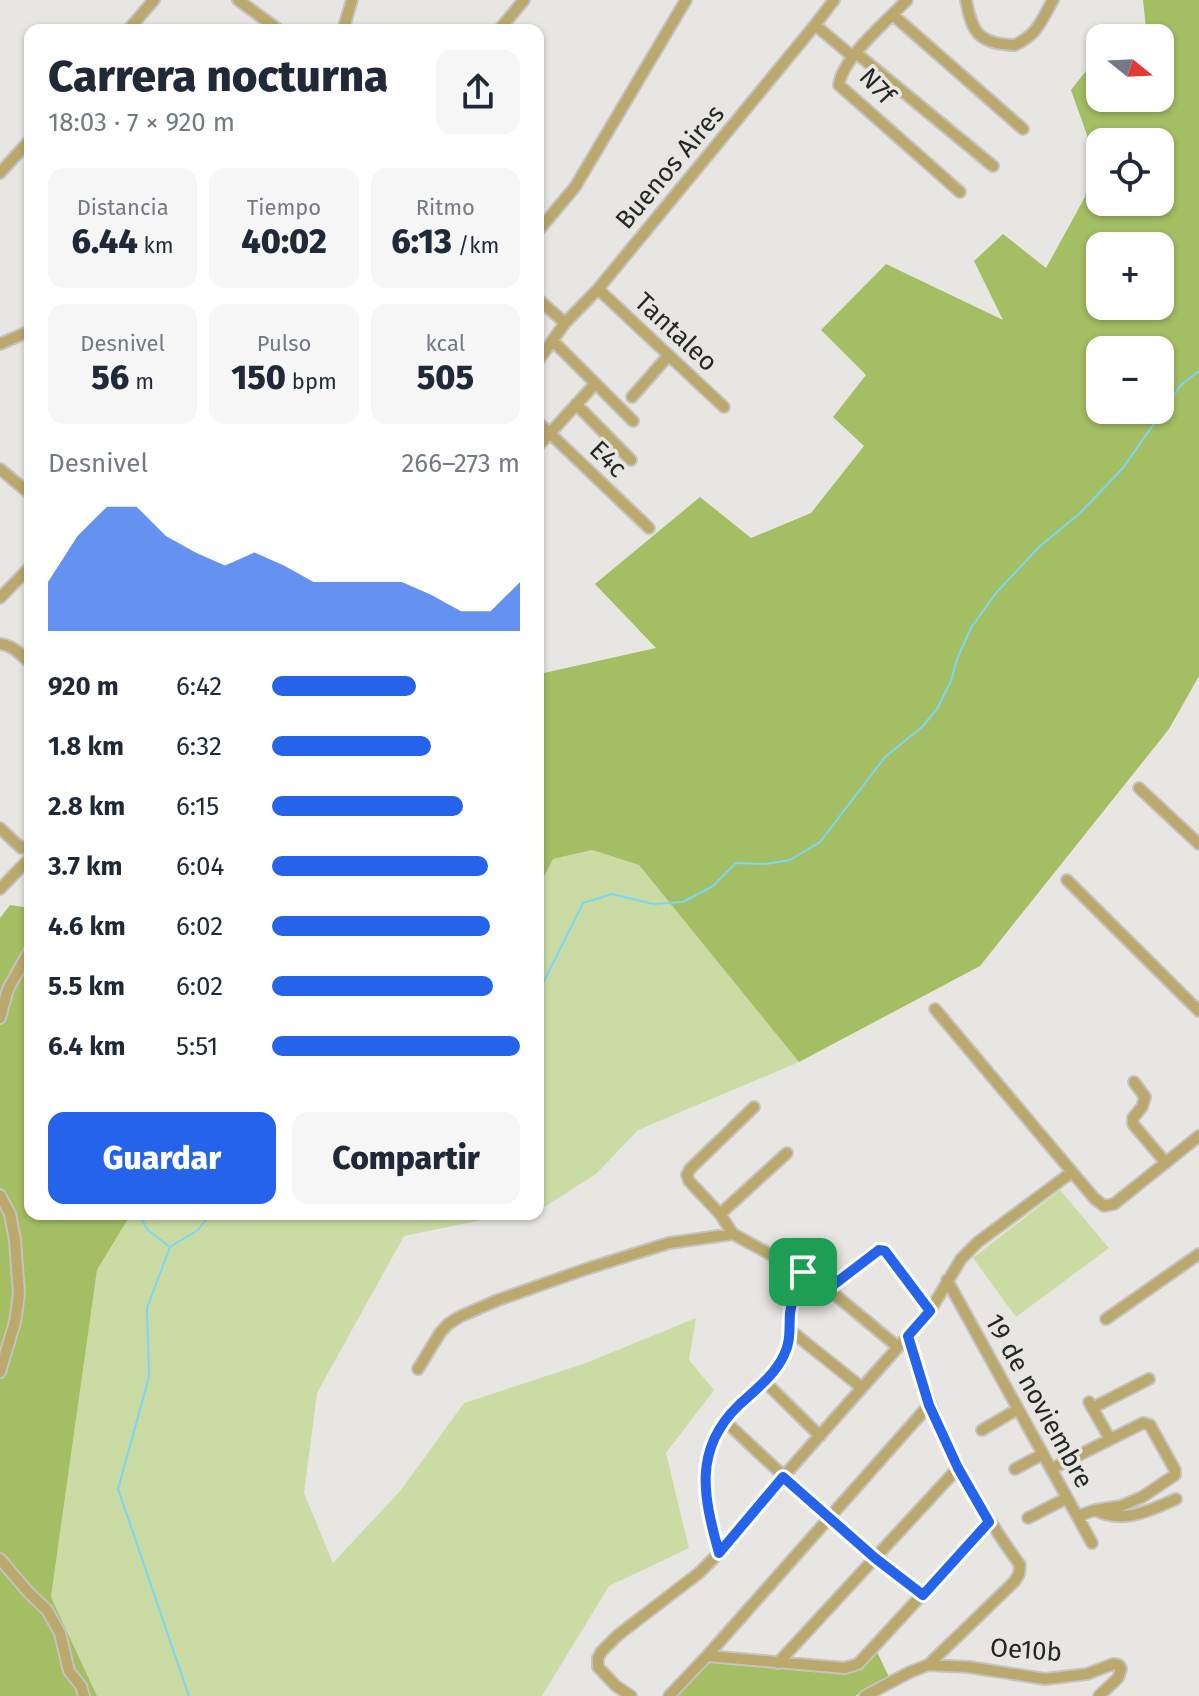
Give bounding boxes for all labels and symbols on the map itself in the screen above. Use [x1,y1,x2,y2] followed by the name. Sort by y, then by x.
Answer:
[1086,24,1174,112] north arrow
[853,62,903,112] street label: N7f
[609,99,731,235] street label: Buenos Aires
[628,286,724,378] street label: Tantaleo
[583,434,633,484] street label: E4c
[769,1238,837,1306] pin
[978,1309,1100,1493] street label: 19 de noviembre
[989,1632,1063,1668] street label: Oe10b

